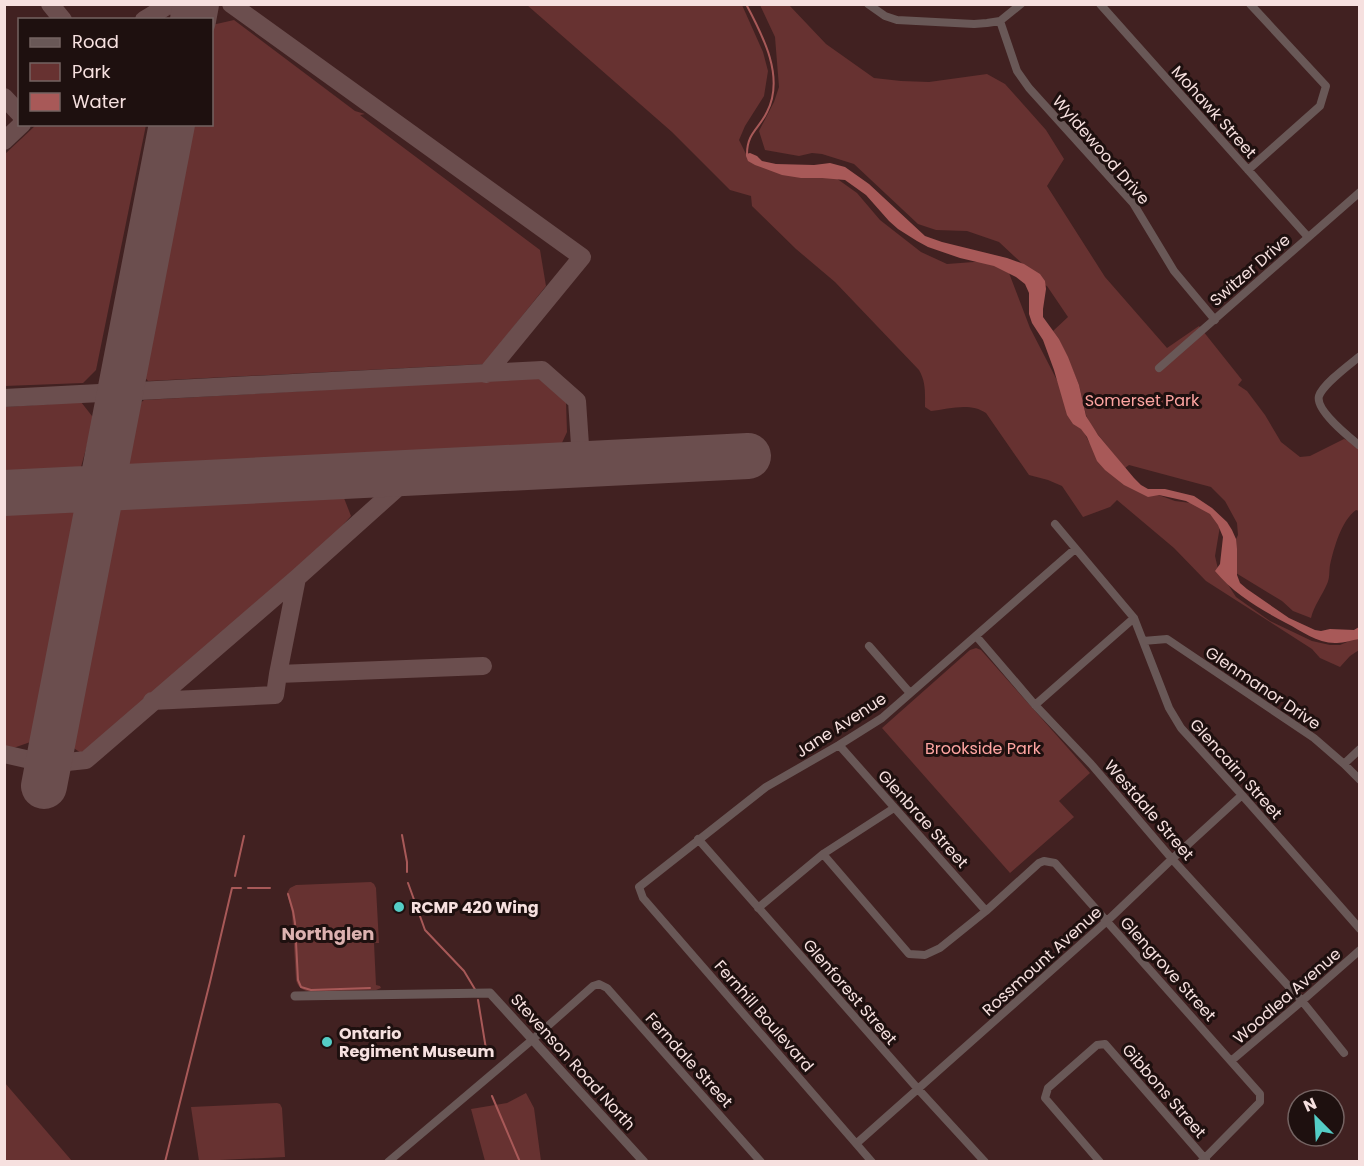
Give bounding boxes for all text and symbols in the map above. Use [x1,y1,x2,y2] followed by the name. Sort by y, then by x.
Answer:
[18,18,213,126] legend
[72,29,119,54] text: Road
[72,59,111,84] text: Park
[1166,61,1262,164] street label: Mohawk Street
[72,89,126,114] text: Water
[1047,90,1155,210] street label: Wyldewood Drive
[1205,229,1295,311] street label: Switzer Drive
[1085,389,1200,412] park label: Somerset Park
[1201,641,1325,735] street label: Glenmanor Drive
[791,687,891,763] street label: Jane Avenue
[1185,714,1288,825] street label: Glencairn Street
[925,737,1042,760] park label: Brookside Park
[1099,755,1199,865] street label: Westdale Street
[873,765,974,873] street label: Glenbrae Street
[411,896,539,919] place label: RCMP 420 Wing
[392,900,406,914] marker: RCMP 420 Wing
[977,901,1107,1021] street label: Rossmount Avenue
[1115,912,1221,1026] street label: Glengrove Street
[282,921,374,946] district label: Northglen
[798,934,902,1050] street label: Glenforest Street
[1228,943,1346,1049] street label: Woodlea Avenue
[709,955,819,1077] street label: Fernhill Boulevard
[505,989,641,1135] street label: Stevenson Road North
[640,1007,738,1113] street label: Ferndale Street
[339,1022,494,1063] place label: Ontario Regiment Museum
[320,1035,334,1049] marker: Ontario Regiment Museum
[1117,1039,1211,1143] street label: Gibbons Street
[1286,1088,1346,1148] north arrow
[1300,1092,1320,1118] text: N

